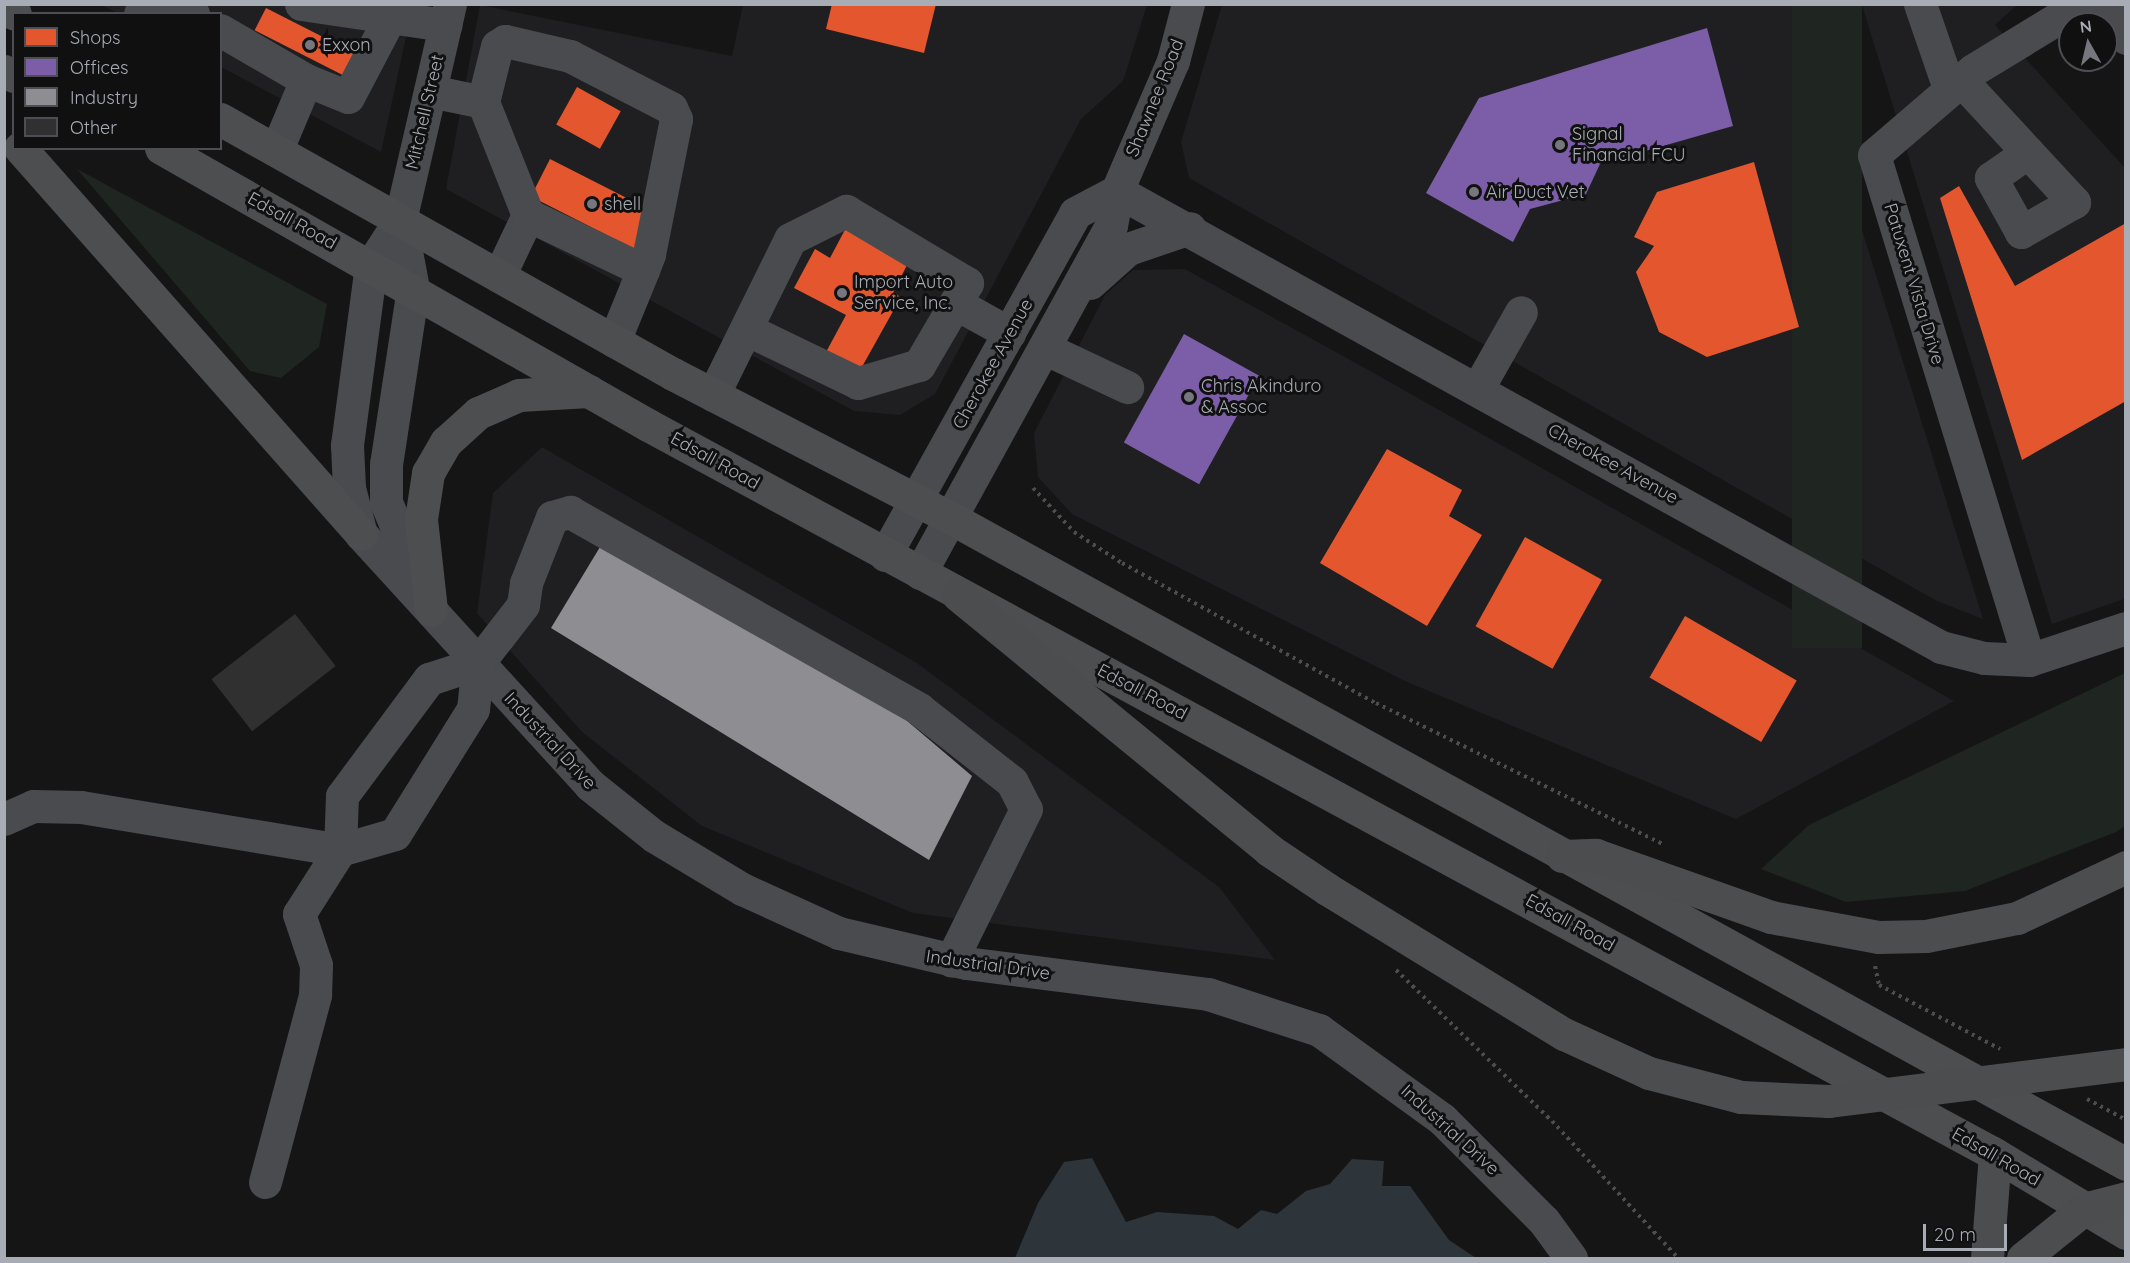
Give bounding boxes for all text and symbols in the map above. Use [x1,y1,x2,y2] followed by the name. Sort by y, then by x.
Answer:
[12,12,222,150] legend
[2058,12,2118,72] north arrow
[2079,15,2093,37] text: N
[70,26,121,49] text: Shops
[322,34,371,56] place label: Exxon
[1122,36,1188,160] street label: Shawnee Road
[303,38,317,52] marker: Exxon
[401,53,449,171] street label: Mitchell Street
[70,56,129,79] text: Offices
[70,86,138,109] text: Industry
[70,116,117,139] text: Other
[1572,124,1686,166] place label: Signal Financial FCU
[1553,138,1567,152] marker: Signal Financial FCU
[1486,181,1585,203] place label: Air Duct Vet
[1467,185,1481,199] marker: Air Duct Vet
[244,188,340,254] street label: Edsall Road
[604,193,641,215] place label: shell
[585,197,599,211] marker: shell
[1879,201,1949,367] street label: Patuxent Vista Drive
[854,272,953,314] place label: Import Auto Service, Inc.
[835,286,849,300] marker: Import Auto Service, Inc.
[948,295,1038,433] street label: Cherokee Avenue
[1201,376,1321,418] place label: Chris Akinduro & Assoc
[1182,390,1196,404] marker: Chris Akinduro & Assoc
[1544,419,1682,509] street label: Cherokee Avenue
[667,428,763,494] street label: Edsall Road
[1093,659,1191,725] street label: Edsall Road
[499,688,601,794] street label: Industrial Drive
[1522,890,1618,956] street label: Edsall Road
[925,946,1051,984] street label: Industrial Drive
[1396,1080,1504,1180] street label: Industrial Drive
[1948,1123,2044,1191] street label: Edsall Road
[1926,1212,2010,1250] scale bar
[1934,1223,1976,1246] text: 20 m

